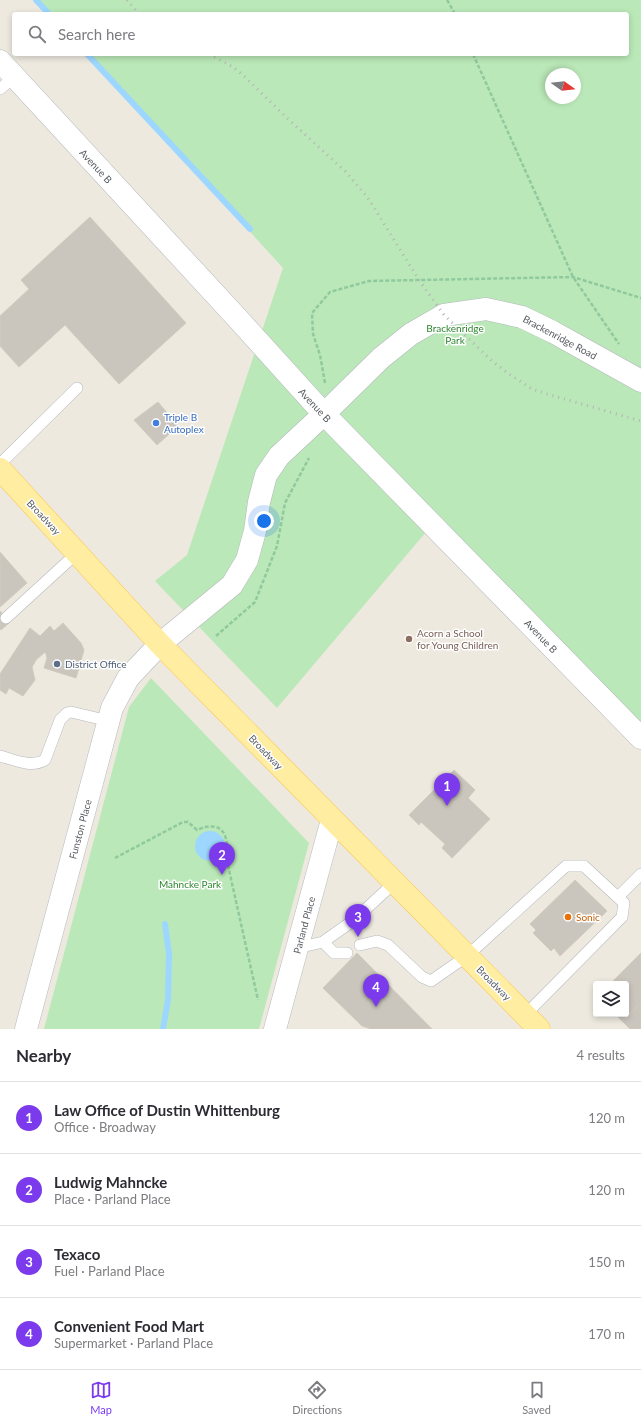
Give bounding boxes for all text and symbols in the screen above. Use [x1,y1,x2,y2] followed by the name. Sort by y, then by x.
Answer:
[12,12,629,56] search box
[26,23,48,45] icon: search
[58,25,135,43] text: Search here
[545,68,581,104] north arrow
[77,146,115,186] street label: Avenue B
[521,312,599,362] street label: Brackenridge Road
[426,322,484,346] park label: Brackenridge Park
[296,385,334,425] street label: Avenue B
[164,411,204,435] place label: Triple B Autoplex
[151,418,161,428] marker: Triple B Autoplex
[25,497,64,538] street label: Broadway
[254,511,274,531] your location
[522,617,560,655] street label: Avenue B
[417,627,498,651] place label: Acorn a School for Young Children
[404,634,414,644] marker: Acorn a School for Young Children
[65,658,127,670] place label: District Office
[52,659,62,669] marker: District Office
[246,732,286,773] street label: Broadway
[434,773,460,806] pin: 1
[66,798,94,860] street label: Funston Place
[209,842,235,875] pin: 2
[159,878,222,890] park label: Mahncke Park
[291,895,317,955] street label: Parland Place
[345,904,371,937] pin: 3
[576,911,600,923] place label: Sonic
[563,912,573,922] marker: Sonic
[474,963,514,1003] street label: Broadway
[363,974,389,1007] pin: 4
[593,981,629,1017] map controls
[593,981,629,1017] button: layers
[16,1045,71,1066] text: Nearby
[577,1047,625,1063] text: 4 results
[54,1101,280,1119] text: Law Office of Dustin Whittenburg
[25,1110,33,1126] text: 1
[588,1110,625,1126] text: 120 m
[54,1119,156,1135] text: Office · Broadway
[54,1173,167,1191] text: Ludwig Mahncke
[25,1182,33,1198] text: 2
[588,1182,625,1198] text: 120 m
[54,1191,171,1207] text: Place · Parland Place
[54,1245,100,1263] text: Texaco
[25,1254,33,1270] text: 3
[588,1254,625,1270] text: 150 m
[54,1263,165,1279] text: Fuel · Parland Place
[54,1317,204,1335] text: Convenient Food Mart
[25,1326,33,1342] text: 4
[588,1326,625,1342] text: 170 m
[54,1335,213,1351] text: Supermarket · Parland Place
[90,1379,112,1416] tab: Map
[292,1379,342,1416] tab: Directions
[522,1379,551,1416] tab: Saved

